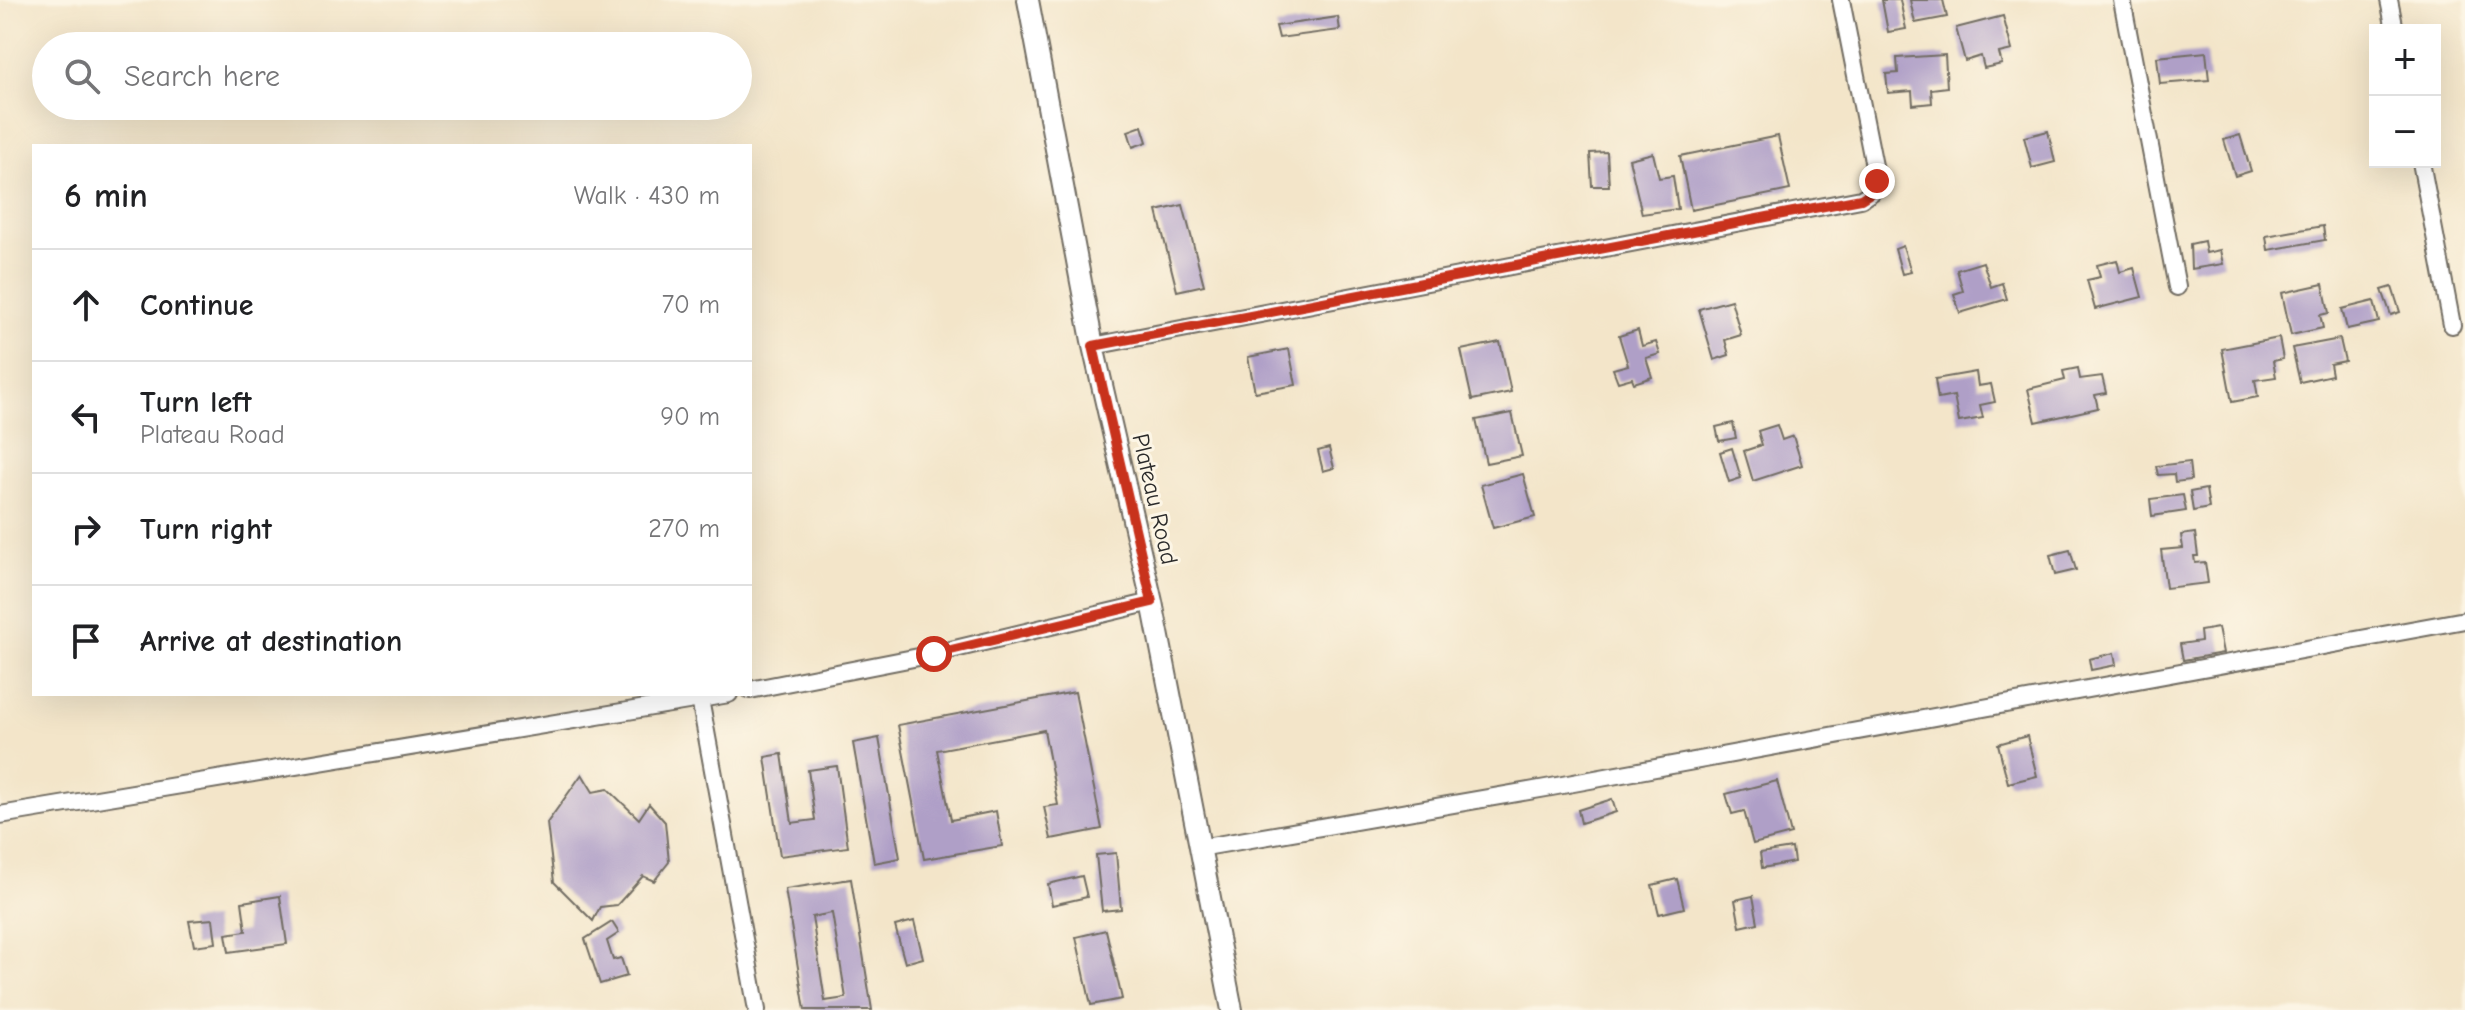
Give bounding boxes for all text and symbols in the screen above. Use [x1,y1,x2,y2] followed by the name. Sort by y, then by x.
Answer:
[2369,24,2441,168] map controls
[2369,24,2441,96] button: +
[32,32,752,120] search box
[60,54,104,98] icon: search
[124,59,280,94] text: Search here
[2369,96,2441,168] button: −
[1859,163,1895,199] route end
[64,176,148,216] text: 6 min
[574,181,720,211] text: Walk · 430 m
[64,283,108,327] icon: ahead
[140,288,254,323] text: Continue
[662,290,720,320] text: 70 m
[140,385,252,420] text: Turn left
[64,395,108,439] icon: left
[660,402,720,432] text: 90 m
[140,420,285,450] text: Plateau Road
[1126,431,1184,567] street label: Plateau Road
[64,507,108,551] icon: right
[140,512,272,547] text: Turn right
[648,514,720,544] text: 270 m
[64,619,108,663] icon: arrive
[140,624,402,659] text: Arrive at destination
[916,636,952,672] route start

